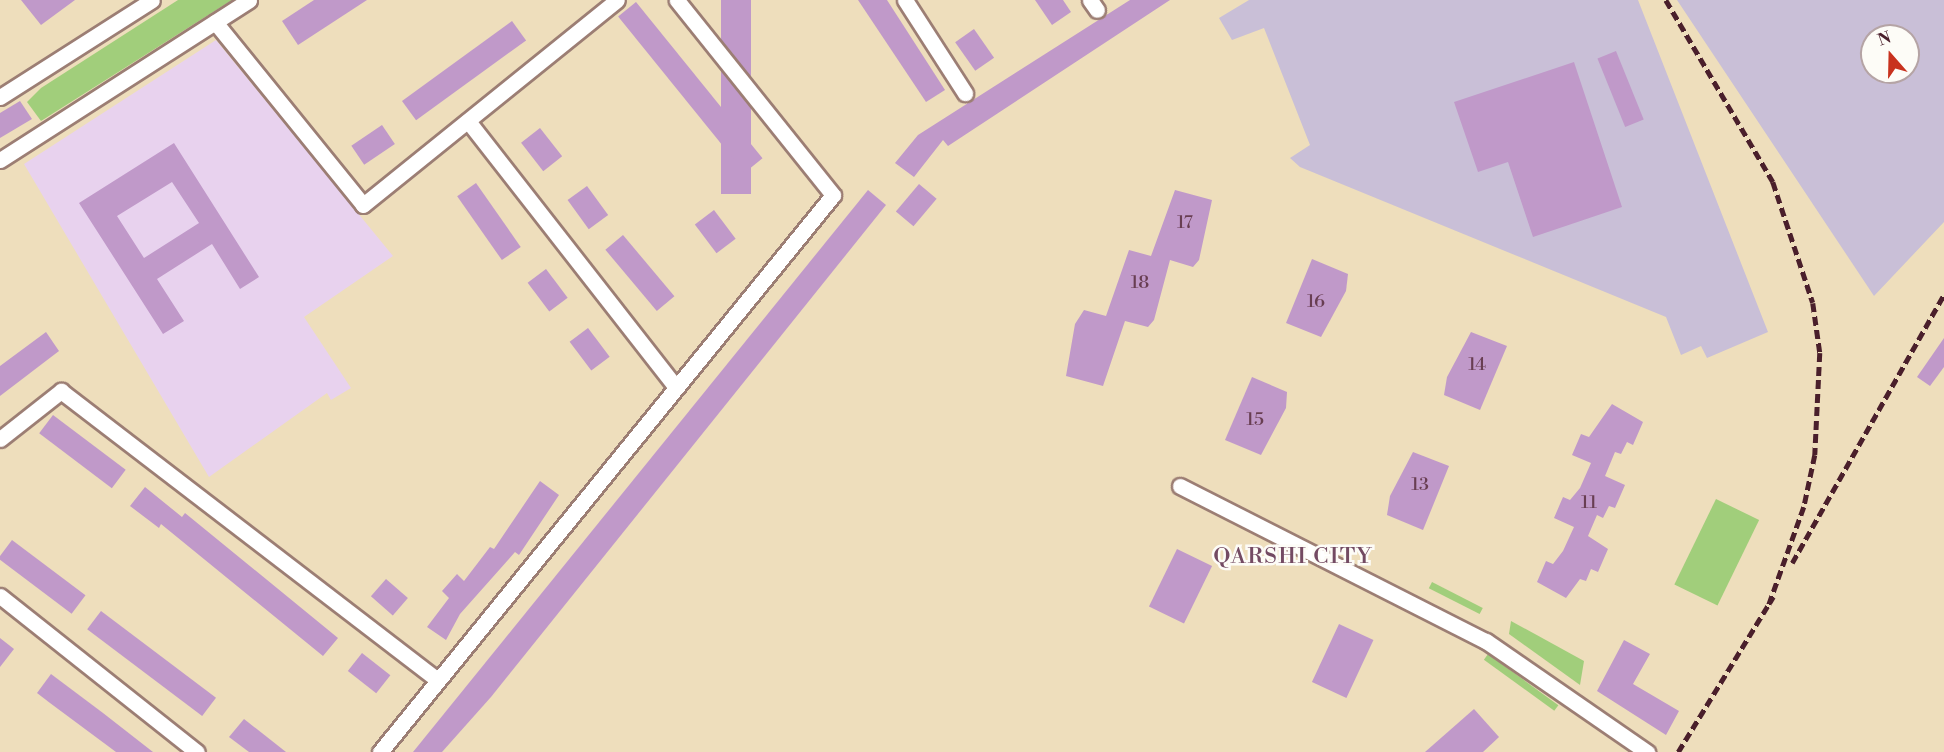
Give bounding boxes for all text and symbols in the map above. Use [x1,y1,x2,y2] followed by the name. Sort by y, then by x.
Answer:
[1860,24,1920,84] north arrow
[1875,27,1894,51] text: N
[1177,212,1193,234] house number: 17
[1131,272,1149,294] house number: 18
[1307,291,1325,313] house number: 16
[1468,354,1486,376] house number: 14
[1246,409,1264,431] house number: 15
[1411,474,1429,496] house number: 13
[1581,492,1597,514] house number: 11
[1213,544,1373,570] district label: QARSHI CITY

